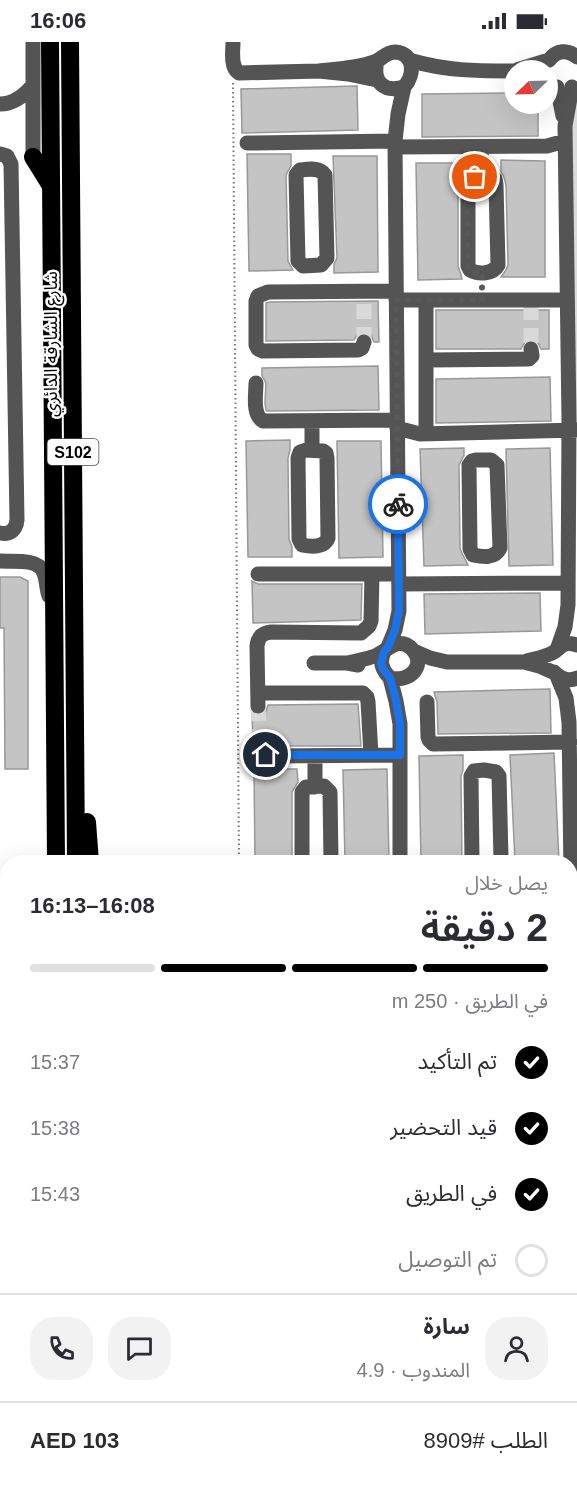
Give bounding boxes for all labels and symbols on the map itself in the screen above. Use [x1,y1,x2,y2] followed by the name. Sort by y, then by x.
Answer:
[504,60,558,114] north arrow
[449,151,500,202] pin
[41,271,65,417] street label: شارع الشارقة الدائري
[48,439,98,465] road number: S102
[368,474,428,534] courier
[240,729,291,780] pin

